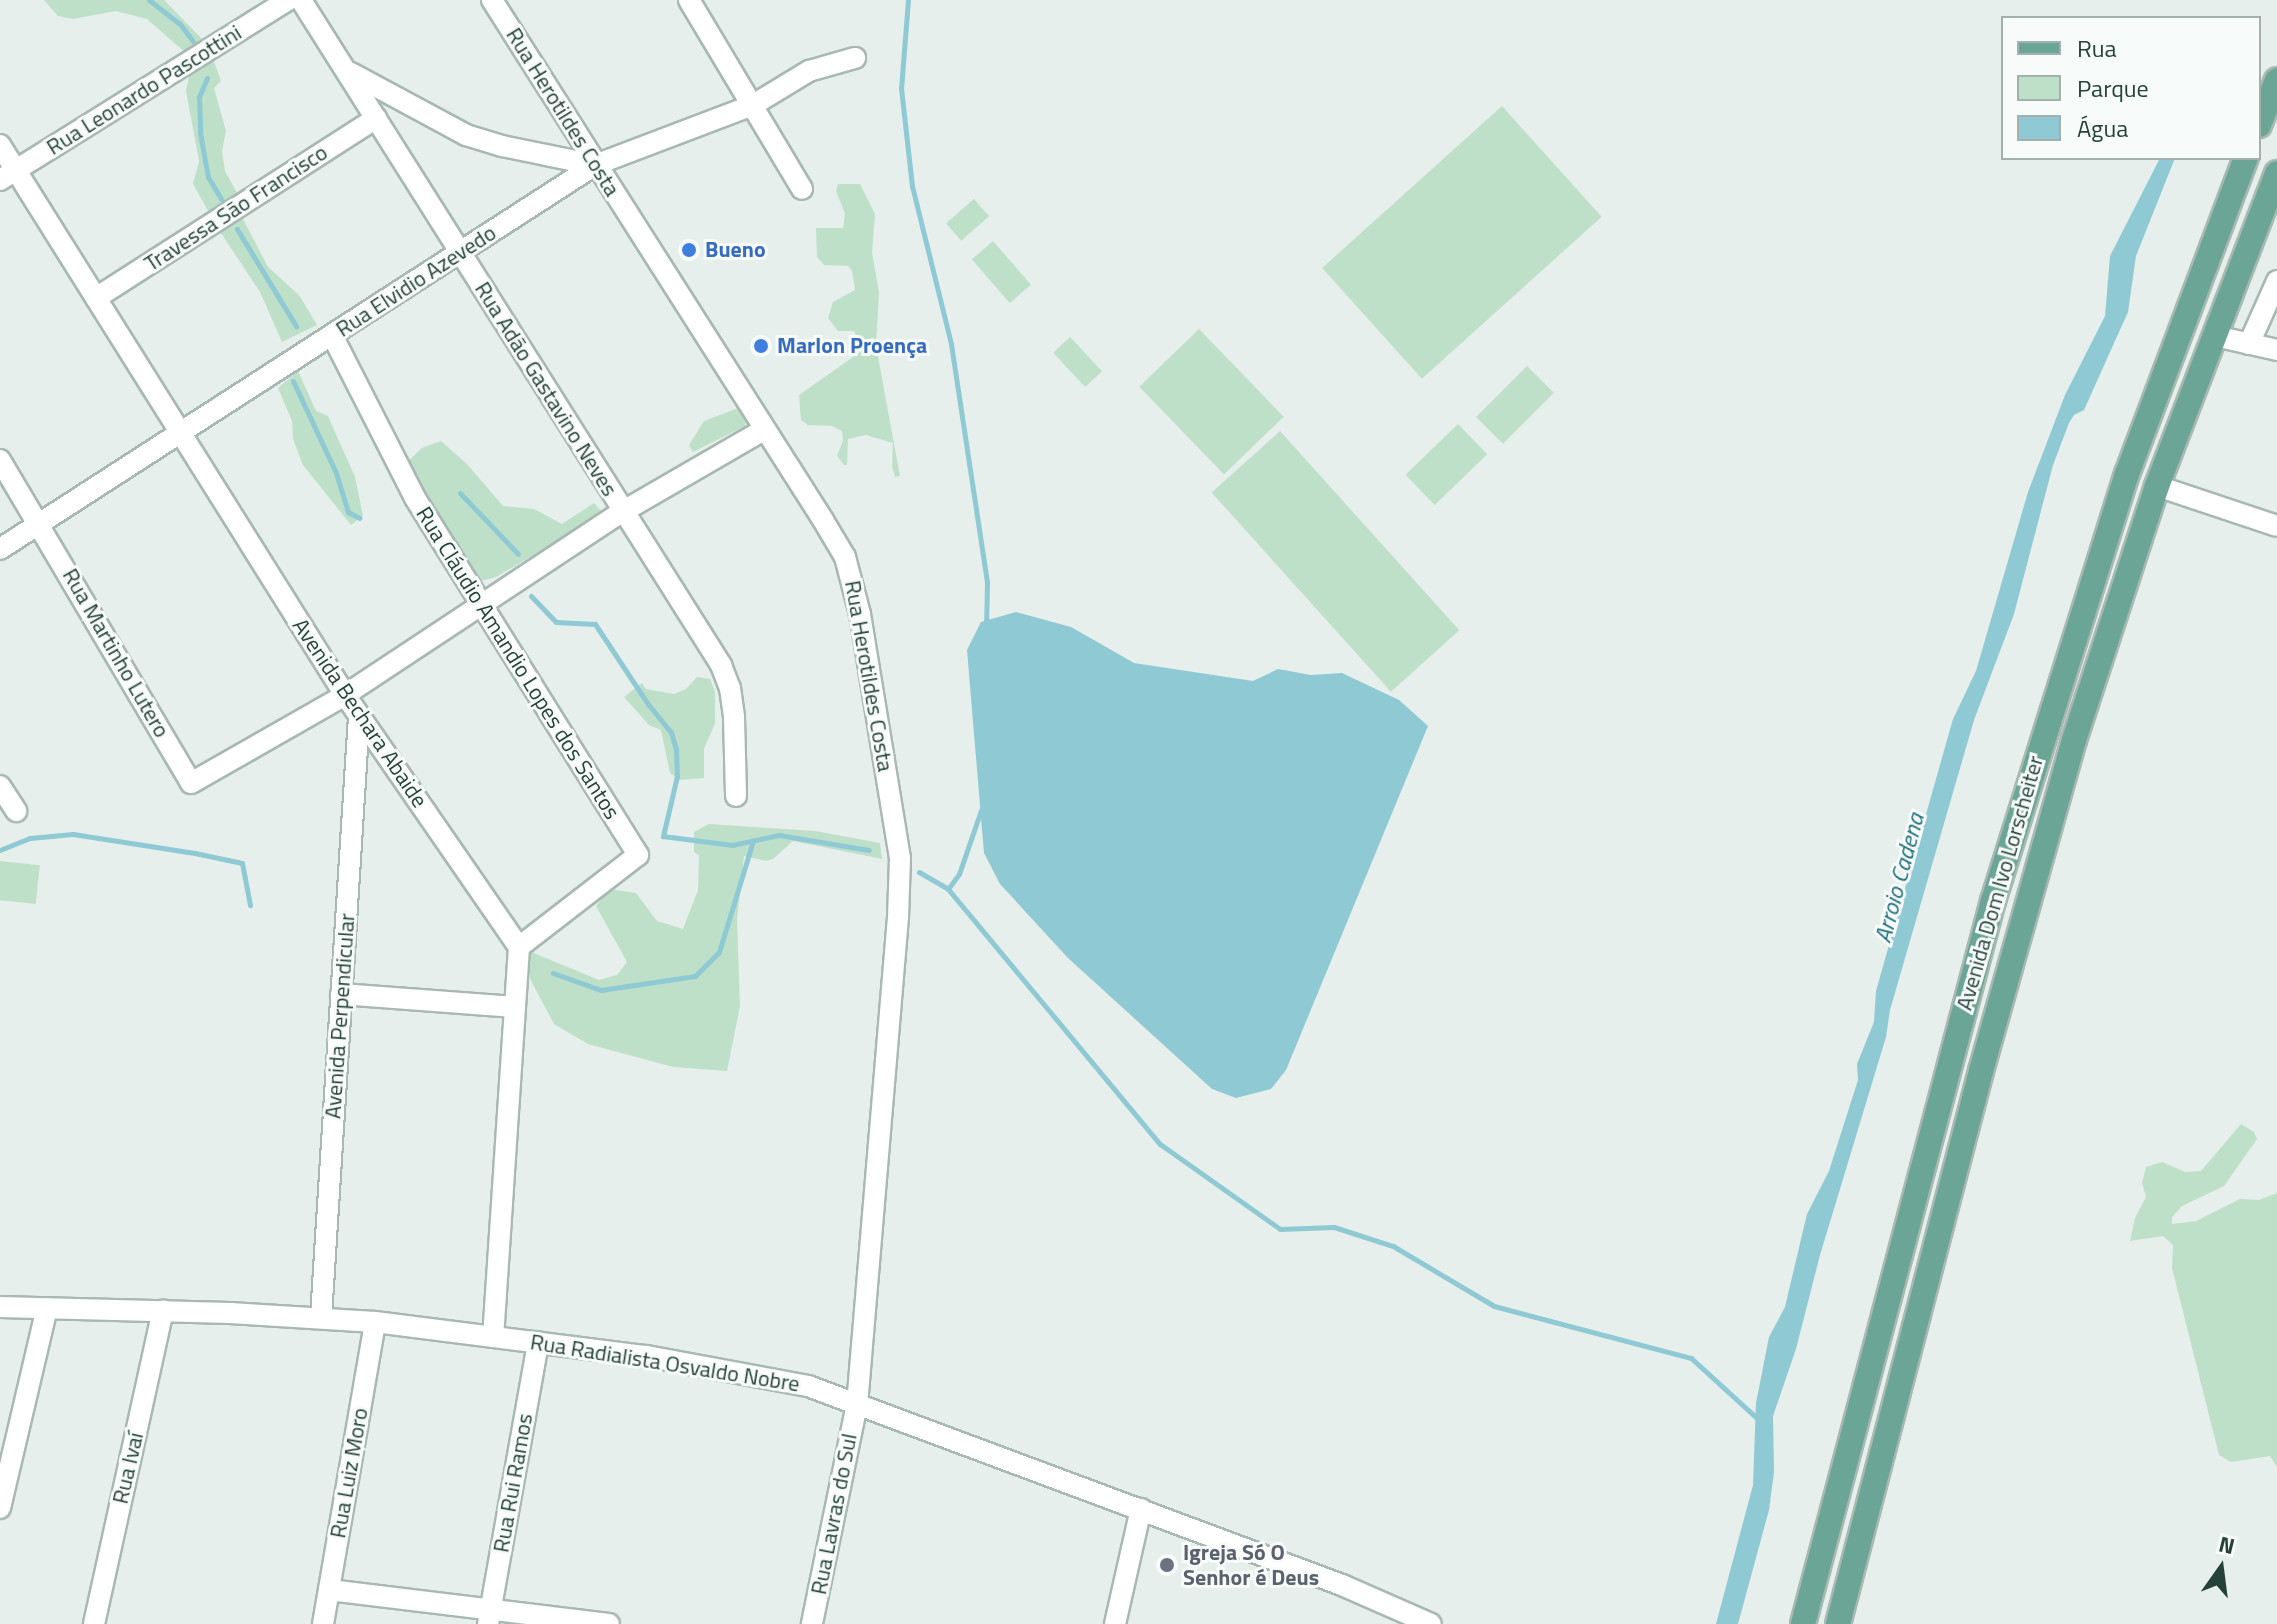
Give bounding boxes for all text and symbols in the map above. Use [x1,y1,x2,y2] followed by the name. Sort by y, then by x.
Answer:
[2001,16,2261,160] legend
[42,19,246,161] street label: Rua Leonardo Pascottini
[501,23,625,201] street label: Rua Herotildes Costa
[2077,30,2116,66] text: Rua
[2077,70,2149,106] text: Parque
[2077,110,2128,146] text: Água
[140,139,332,277] street label: Travessa São Francisco
[331,219,501,343] street label: Rua Elvidio Azevedo
[705,237,766,263] place label: Bueno
[680,241,698,259] marker: Bueno
[469,277,623,501] street label: Rua Adão Gastavino Neves
[777,333,927,359] place label: Marlon Proença
[752,337,770,355] marker: Marlon Proença
[411,502,625,824] street label: Rua Cláudio Amandio Lopes dos Santos
[57,564,175,742] street label: Rua Martinho Lutero
[839,578,899,774] street label: Rua Herotildes Costa
[287,614,433,812] street label: Avenida Bechara Abaide
[1951,753,2049,1013] street label: Avenida Dom Ivo Lorscheiter
[1868,810,1930,946] water label: Arroio Cadena
[320,912,360,1120] street label: Avenida Perpendicular
[528,1329,802,1397] street label: Rua Radialista Osvaldo Nobre
[325,1406,373,1540] street label: Rua Luiz Moro
[488,1411,538,1555] street label: Rua Rui Ramos
[107,1430,149,1506] street label: Rua Ivaí
[805,1431,863,1597] street label: Rua Lavras do Sul
[2215,1526,2238,1563] text: N
[2181,1528,2261,1608] north arrow
[1183,1539,1319,1590] place label: Igreja Só O Senhor é Deus
[1158,1556,1176,1574] marker: Igreja Só O Senhor é Deus

